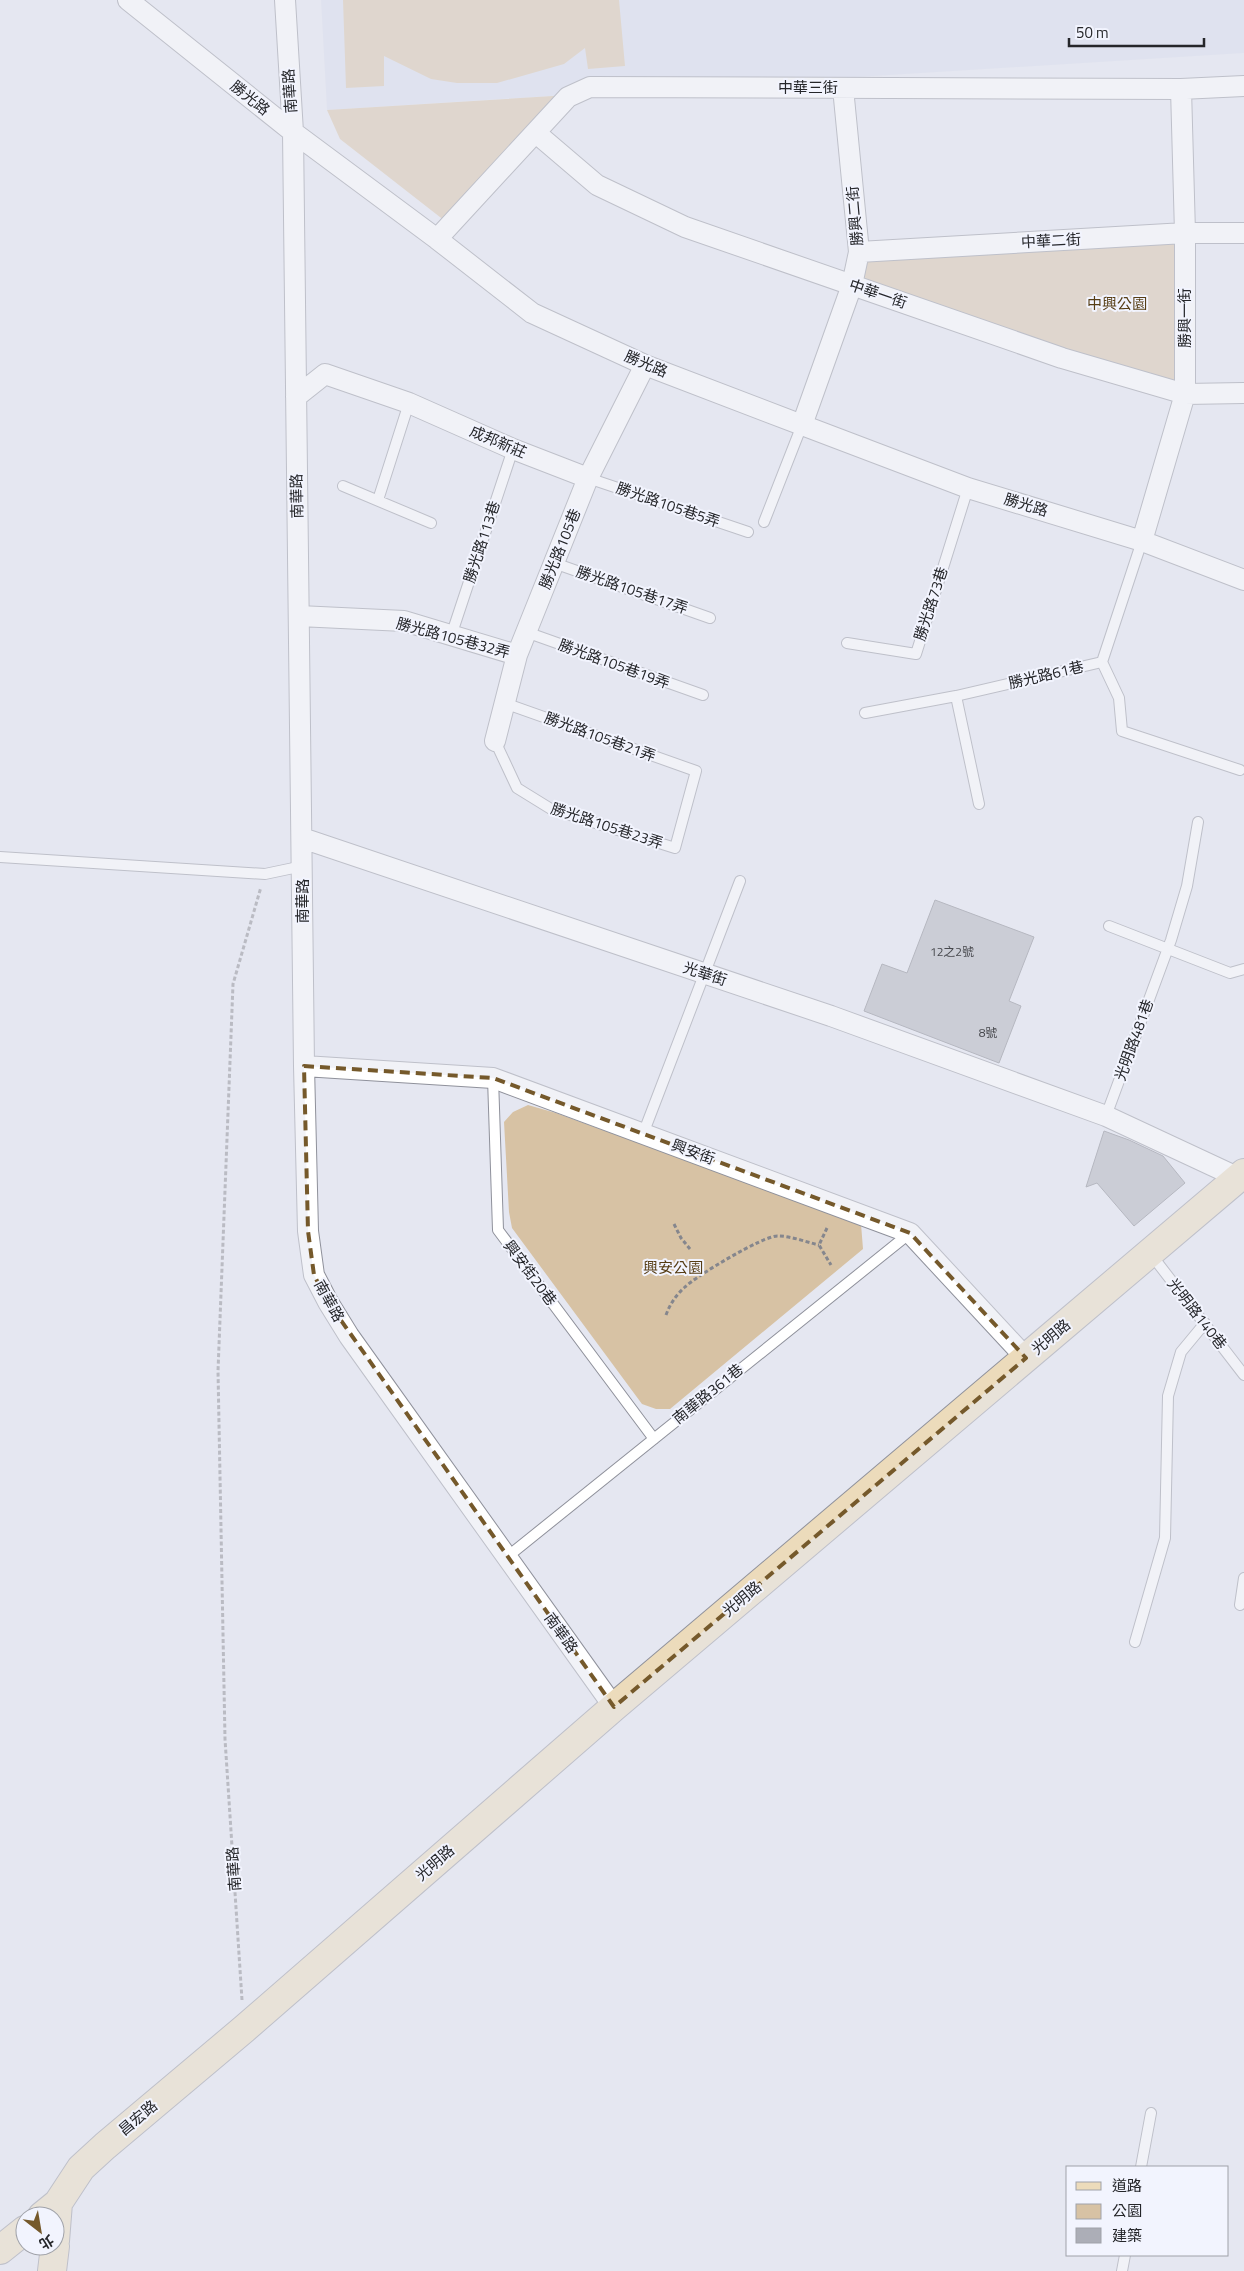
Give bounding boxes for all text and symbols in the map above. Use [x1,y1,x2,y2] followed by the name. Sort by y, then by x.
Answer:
[1069,15,1204,47] scale bar
[1076,21,1109,44] text: 50 m
[276,68,303,114] street label: 南華路
[226,75,275,121] street label: 勝光路
[778,76,838,99] street label: 中華三街
[840,185,869,247] street label: 勝興二街
[1020,227,1082,254] street label: 中華二街
[846,273,910,314] street label: 中華一街
[1173,288,1196,348] street label: 勝興一街
[1087,292,1147,315] park label: 中興公園
[621,344,671,383] street label: 勝光路
[466,419,530,464] street label: 成邦新莊
[285,473,308,519] street label: 南華路
[613,476,723,533] street label: 勝光路105巷5弄
[1001,487,1051,522] street label: 勝光路
[457,498,506,586] street label: 勝光路113巷
[533,505,586,593] street label: 勝光路105巷
[573,560,691,619] street label: 勝光路105巷17弄
[908,564,953,644] street label: 勝光路73巷
[394,611,513,664] street label: 勝光路105巷32弄
[555,633,673,694] street label: 勝光路105巷19弄
[1006,655,1086,694] street label: 勝光路61巷
[541,706,659,767] street label: 勝光路105巷21弄
[548,797,666,855] street label: 勝光路105巷23弄
[291,878,314,924] street label: 南華路
[930,942,974,961] house number: 12之2號
[680,956,730,991] street label: 光華街
[1108,996,1159,1084] street label: 光明路481巷
[979,1023,997,1042] house number: 8號
[668,1133,718,1170] street label: 興安街
[498,1235,563,1310] street label: 興安街20巷
[643,1256,703,1279] park label: 興安公園
[1162,1273,1233,1354] street label: 光明路140巷
[308,1275,350,1326] street label: 南華路
[1026,1313,1075,1360] street label: 光明路
[667,1358,748,1429] street label: 南華路361巷
[717,1575,766,1622] street label: 光明路
[539,1608,584,1658] street label: 南華路
[410,1839,459,1886] street label: 光明路
[220,1846,247,1892] street label: 南華路
[113,2094,162,2141] street label: 昌宏路
[1066,2166,1229,2256] legend
[1112,2174,1142,2197] text: 道路
[1112,2199,1142,2222] text: 公園
[15,2206,65,2256] north arrow
[1112,2224,1142,2247] text: 建築
[36,2230,58,2255] text: 北

